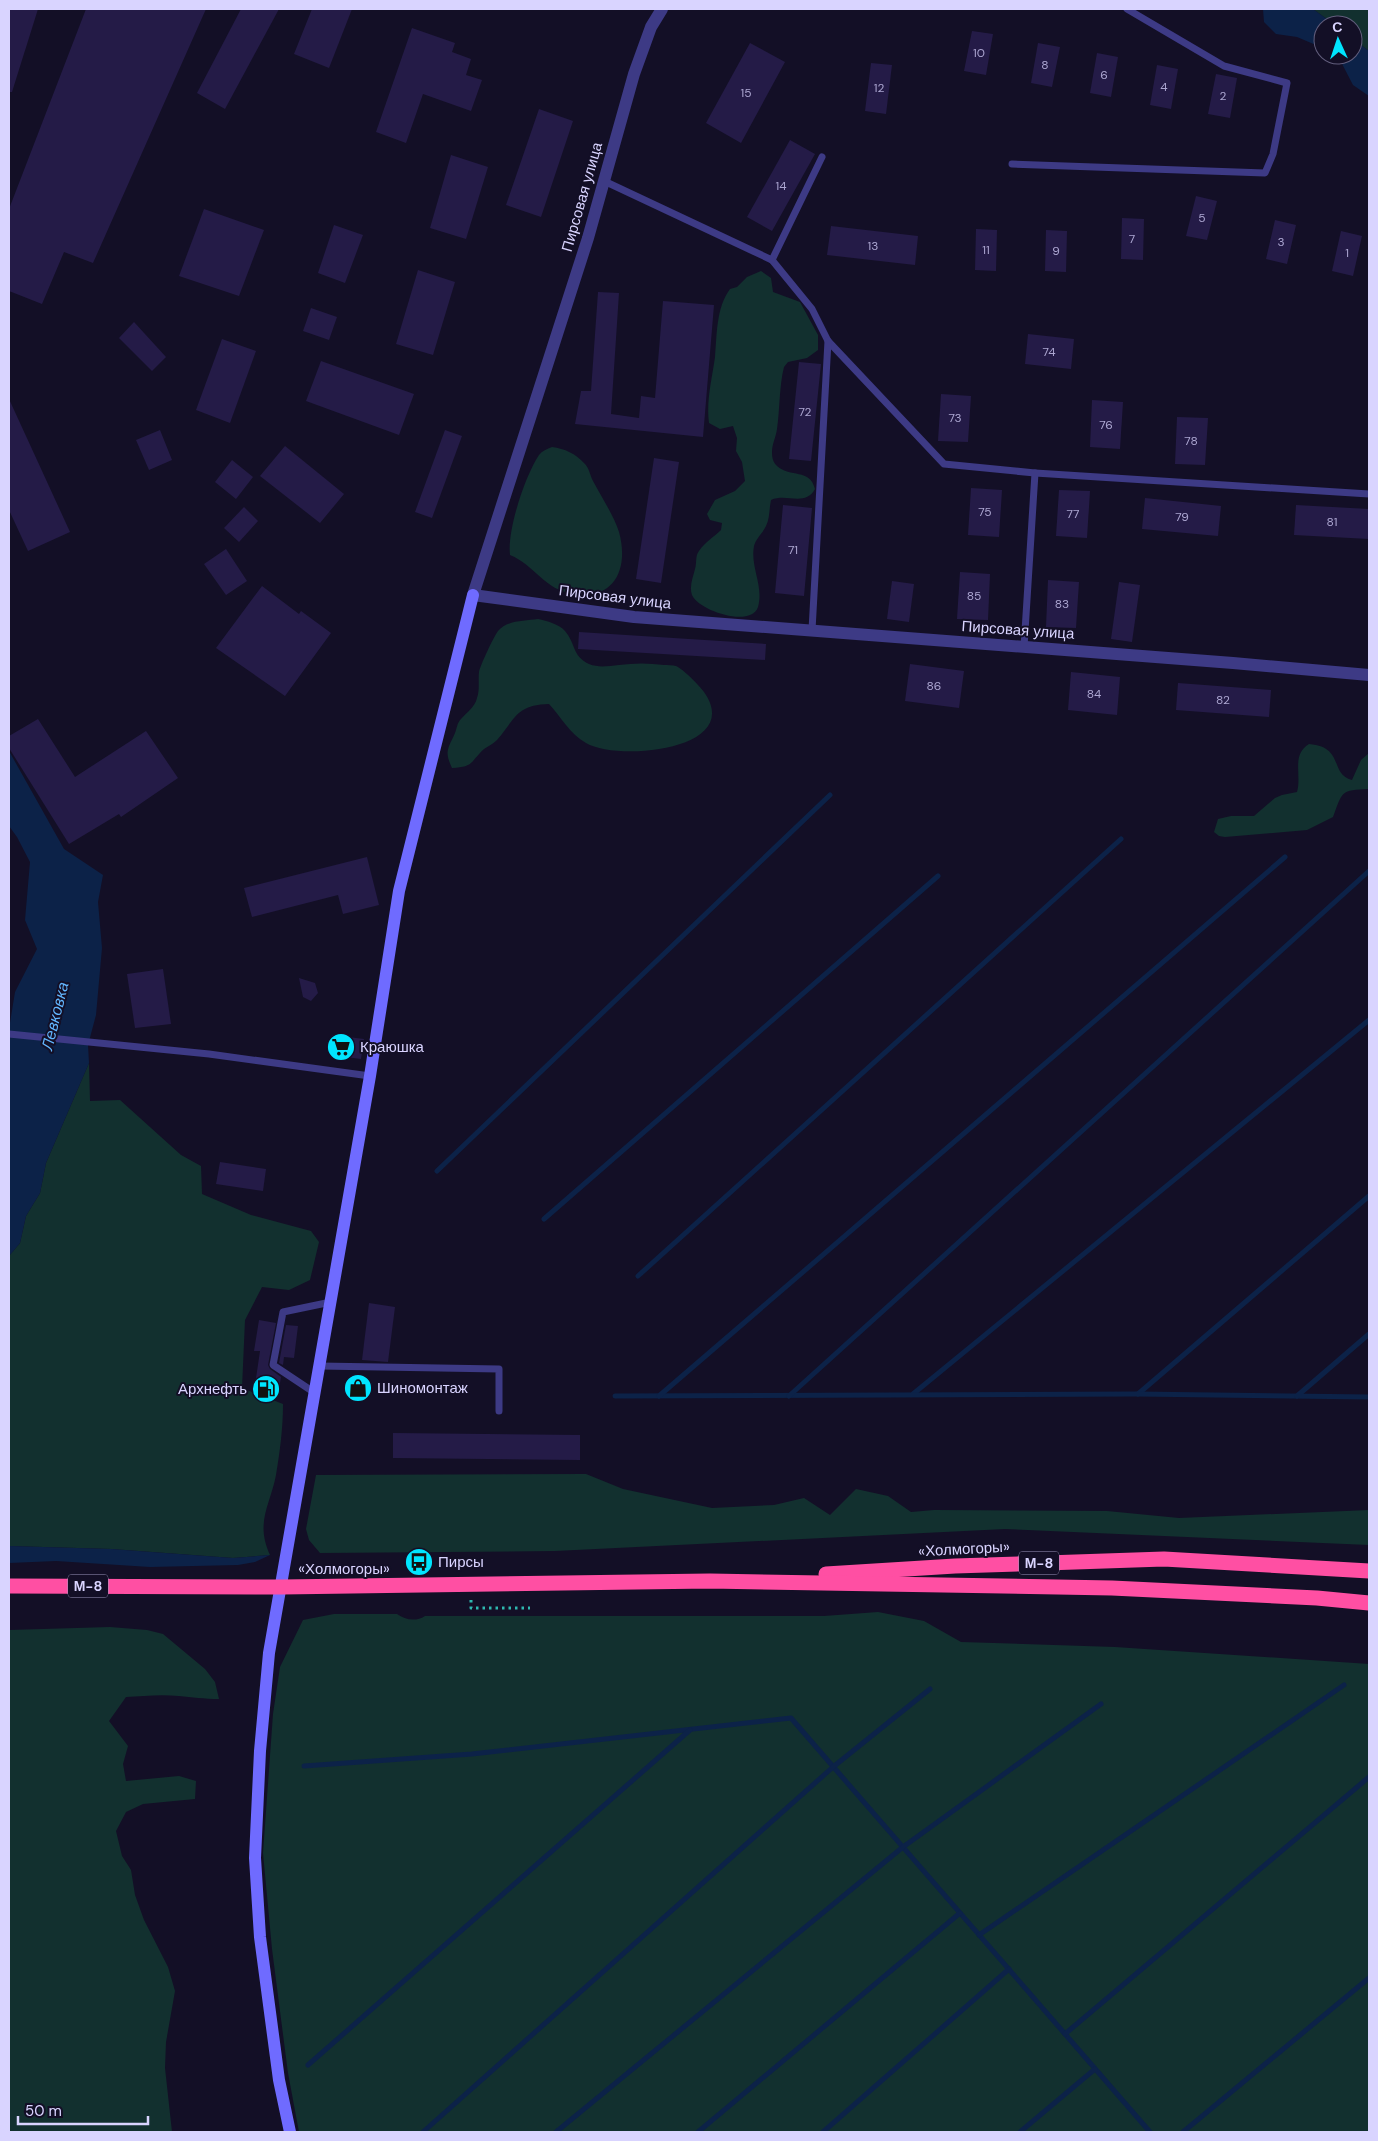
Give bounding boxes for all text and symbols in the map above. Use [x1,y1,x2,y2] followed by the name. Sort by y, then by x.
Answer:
[1313,15,1363,65] north arrow
[1332,18,1343,36] text: С
[973,45,985,61] house number: 10
[1041,57,1049,73] house number: 8
[1100,67,1108,83] house number: 6
[1160,79,1168,95] house number: 4
[874,80,884,96] house number: 12
[740,85,752,101] house number: 15
[1220,88,1227,104] house number: 2
[557,139,607,254] street label: Пирсовая улица
[775,178,787,194] house number: 14
[1198,210,1206,226] house number: 5
[1129,231,1135,247] house number: 7
[1277,234,1285,250] house number: 3
[868,238,878,254] house number: 13
[982,242,990,258] house number: 11
[1052,243,1060,259] house number: 9
[1345,245,1349,261] house number: 1
[1043,344,1055,360] house number: 74
[798,404,812,420] house number: 72
[948,410,962,426] house number: 73
[1099,417,1113,433] house number: 76
[1184,433,1198,449] house number: 78
[978,504,992,520] house number: 75
[1067,506,1079,522] house number: 77
[1175,509,1189,525] house number: 79
[1327,514,1337,530] house number: 81
[788,542,798,558] house number: 71
[558,580,673,614] street label: Пирсовая улица
[967,588,981,604] house number: 85
[1055,596,1069,612] house number: 83
[961,616,1076,644] street label: Пирсовая улица
[927,678,941,694] house number: 86
[1087,686,1101,702] house number: 84
[1216,692,1230,708] house number: 82
[36,980,74,1053] water label: Левковка
[326,1032,356,1062] supermarket icon: Краюшка
[360,1037,425,1057] place label: Краюшка
[343,1373,373,1403] shop icon: Шиномонтаж
[251,1374,281,1404] fuel station icon: Архнефть
[377,1378,468,1398] place label: Шиномонтаж
[178,1379,247,1399] place label: Архнефть
[918,1537,1010,1561] street label: «Холмогоры»
[404,1547,434,1577] bus stop icon: Пирсы
[438,1552,484,1572] place label: Пирсы
[1019,1552,1059,1575] road number: М-8
[298,1559,390,1579] street label: «Холмогоры»
[68,1574,108,1598] road number: М-8
[18,2094,148,2126] scale bar
[25,2101,62,2121] text: 50 m

